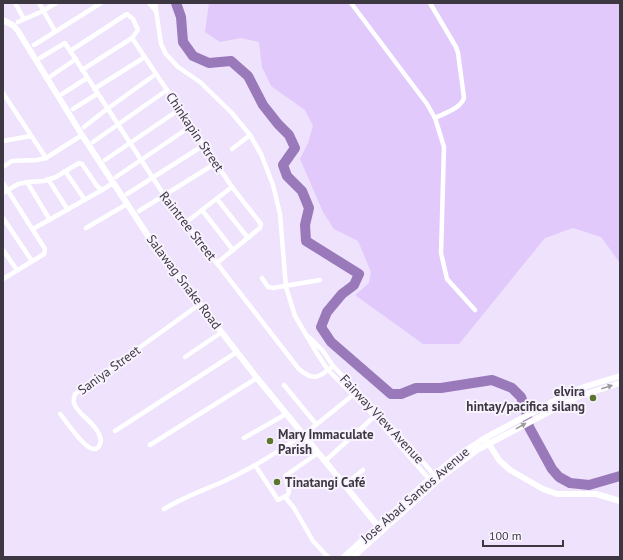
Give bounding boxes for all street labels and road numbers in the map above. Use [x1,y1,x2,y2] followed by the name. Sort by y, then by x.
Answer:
[162,89,228,175] street label: Chinkapin Street
[156,188,221,264] street label: Raintree Street
[143,231,225,333] street label: Salawag Snake Road
[74,341,144,398] street label: Saniya Street
[336,371,428,467] street label: Fairway View Avenue
[356,443,473,547] street label: Jose Abad Santos Avenue

